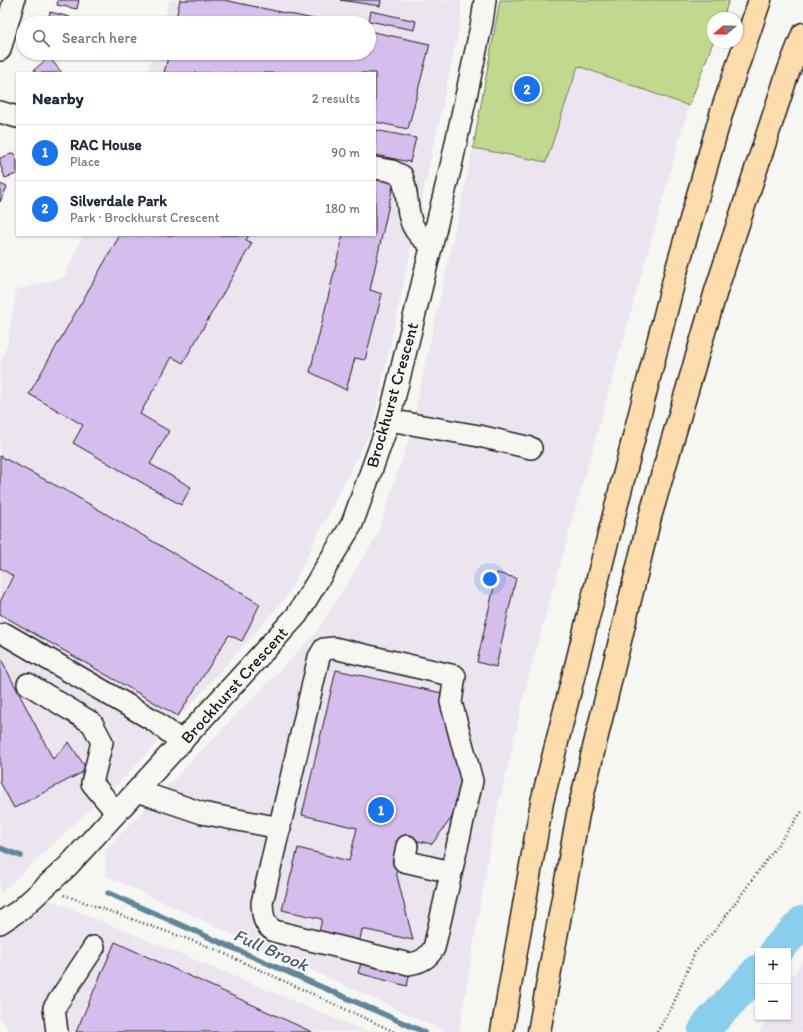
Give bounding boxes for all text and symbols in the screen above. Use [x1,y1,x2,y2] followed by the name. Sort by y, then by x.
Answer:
[707,12,743,48] north arrow
[16,16,376,60] search box
[30,27,52,49] icon: search
[62,29,137,47] text: Search here
[514,74,540,104] pin: 2
[32,88,84,108] text: Nearby
[312,91,360,106] text: 2 results
[70,136,142,154] text: RAC House
[42,145,48,160] text: 1
[331,145,360,160] text: 90 m
[70,154,100,169] text: Place
[70,192,167,210] text: Silverdale Park
[42,201,48,216] text: 2
[325,201,360,216] text: 180 m
[70,210,219,225] text: Park · Brockhurst Crescent
[362,320,422,470] street label: Brockhurst Crescent
[480,569,500,589] your location
[176,622,292,748] street label: Brockhurst Crescent
[368,795,394,825] pin: 1
[230,924,313,977] water label: Full Brook
[755,948,791,1020] map controls
[755,948,791,984] button: +
[755,984,791,1020] button: −

